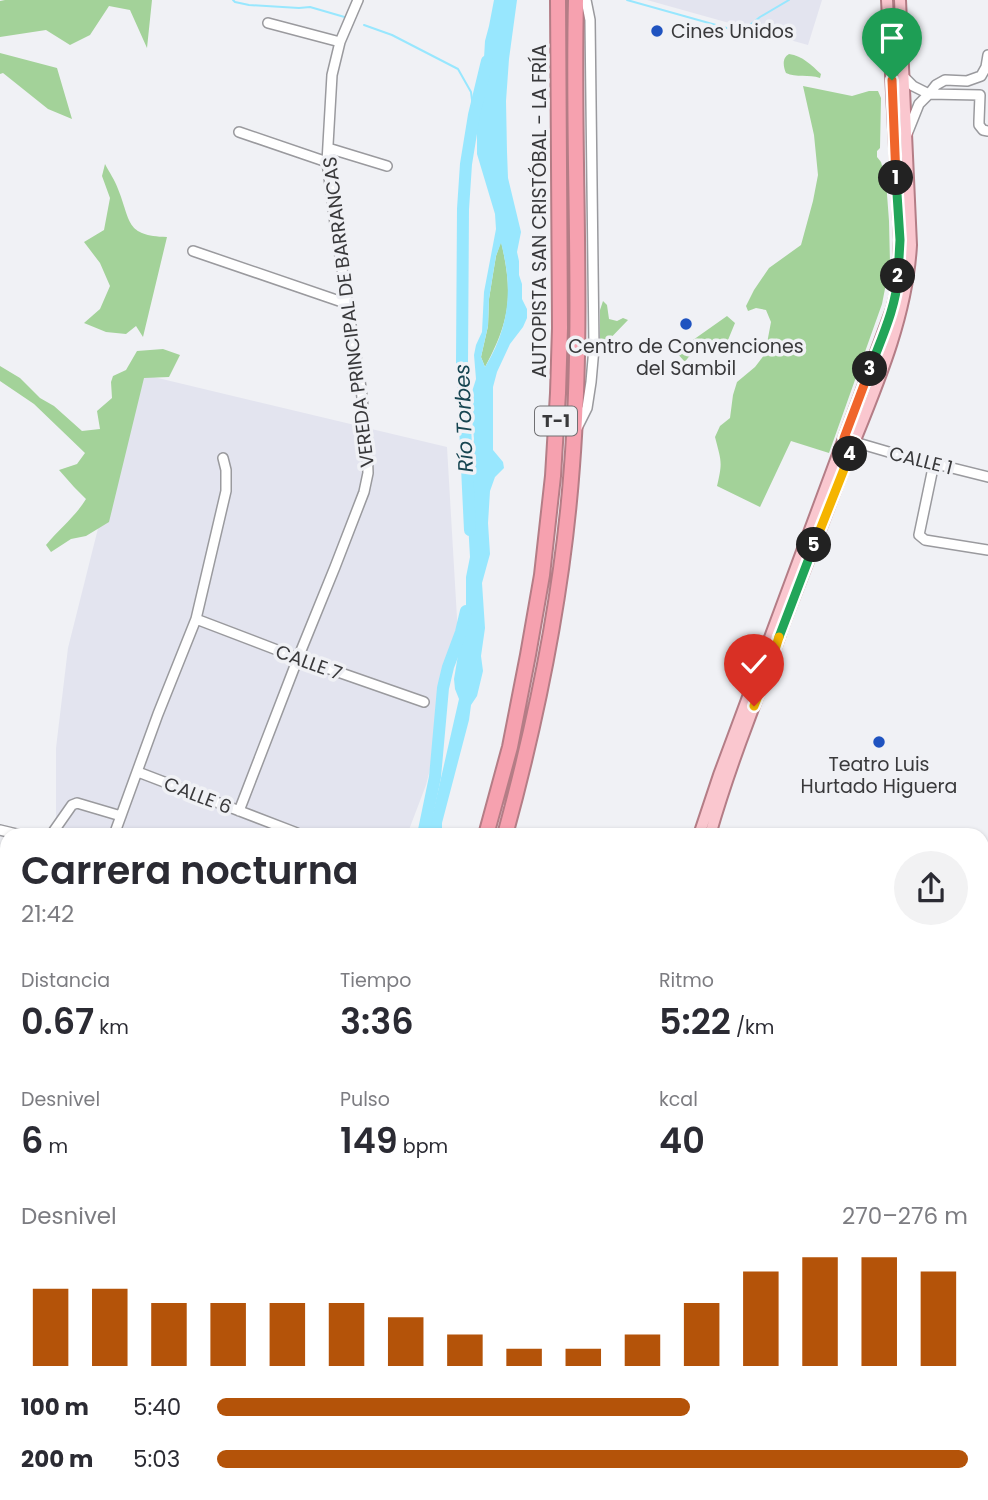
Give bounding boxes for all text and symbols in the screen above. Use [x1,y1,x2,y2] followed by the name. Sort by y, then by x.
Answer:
[862,8,922,80] pin
[671,18,794,45] place label: Cines Unidos
[873,19,911,57] icon: arrive
[649,23,665,39] marker: Cines Unidos
[526,44,553,378] street label: AUTOPISTA SAN CRISTÓBAL - LA FRÍA
[316,155,381,469] street label: VEREDA PRINCIPAL DE BARRANCAS
[878,160,914,196] pin: 1
[892,164,899,191] text: 1
[880,258,916,294] pin: 2
[892,262,903,289] text: 2
[678,316,694,332] marker: Centro de Convenciones del Sambil
[568,333,804,382] place label: Centro de Convenciones del Sambil
[852,352,888,386] pin: 3
[864,355,875,382] text: 3
[447,363,480,473] water label: Río Torbes
[535,407,577,436] road number: T-1
[832,436,868,472] pin: 4
[843,440,856,467] text: 4
[886,440,956,481] street label: CALLE 1
[796,528,832,562] pin: 5
[807,531,820,558] text: 5
[724,634,784,706] pin
[272,638,346,687] street label: CALLE 7
[735,645,773,683] icon: check
[871,734,887,750] marker: Teatro Luis Hurtado Higuera
[801,751,957,800] place label: Teatro Luis Hurtado Higuera
[160,770,236,821] street label: CALLE 6
[21,844,359,897] text: Carrera nocturna
[894,851,968,925] button: share
[21,898,74,930] text: 21:42
[21,967,110,994] text: Distancia
[340,967,411,994] text: Tiempo
[659,967,714,994] text: Ritmo
[21,997,94,1046] text: 0.67
[340,997,414,1046] text: 3:36
[659,997,731,1046] text: 5:22
[94,1014,129,1041] text: km
[731,1014,774,1041] text: /km
[21,1086,100,1113] text: Desnivel
[340,1086,390,1113] text: Pulso
[659,1086,698,1113] text: kcal
[21,1116,43,1165] text: 6
[340,1116,398,1165] text: 149
[659,1116,705,1165] text: 40
[43,1133,68,1160] text: m
[398,1133,448,1160] text: bpm
[21,1200,117,1232] text: Desnivel
[842,1200,968,1232] text: 270–276 m
[21,1391,89,1423] text: 100 m
[133,1391,181,1423] text: 5:40
[21,1443,93,1475] text: 200 m
[133,1443,180,1475] text: 5:03

